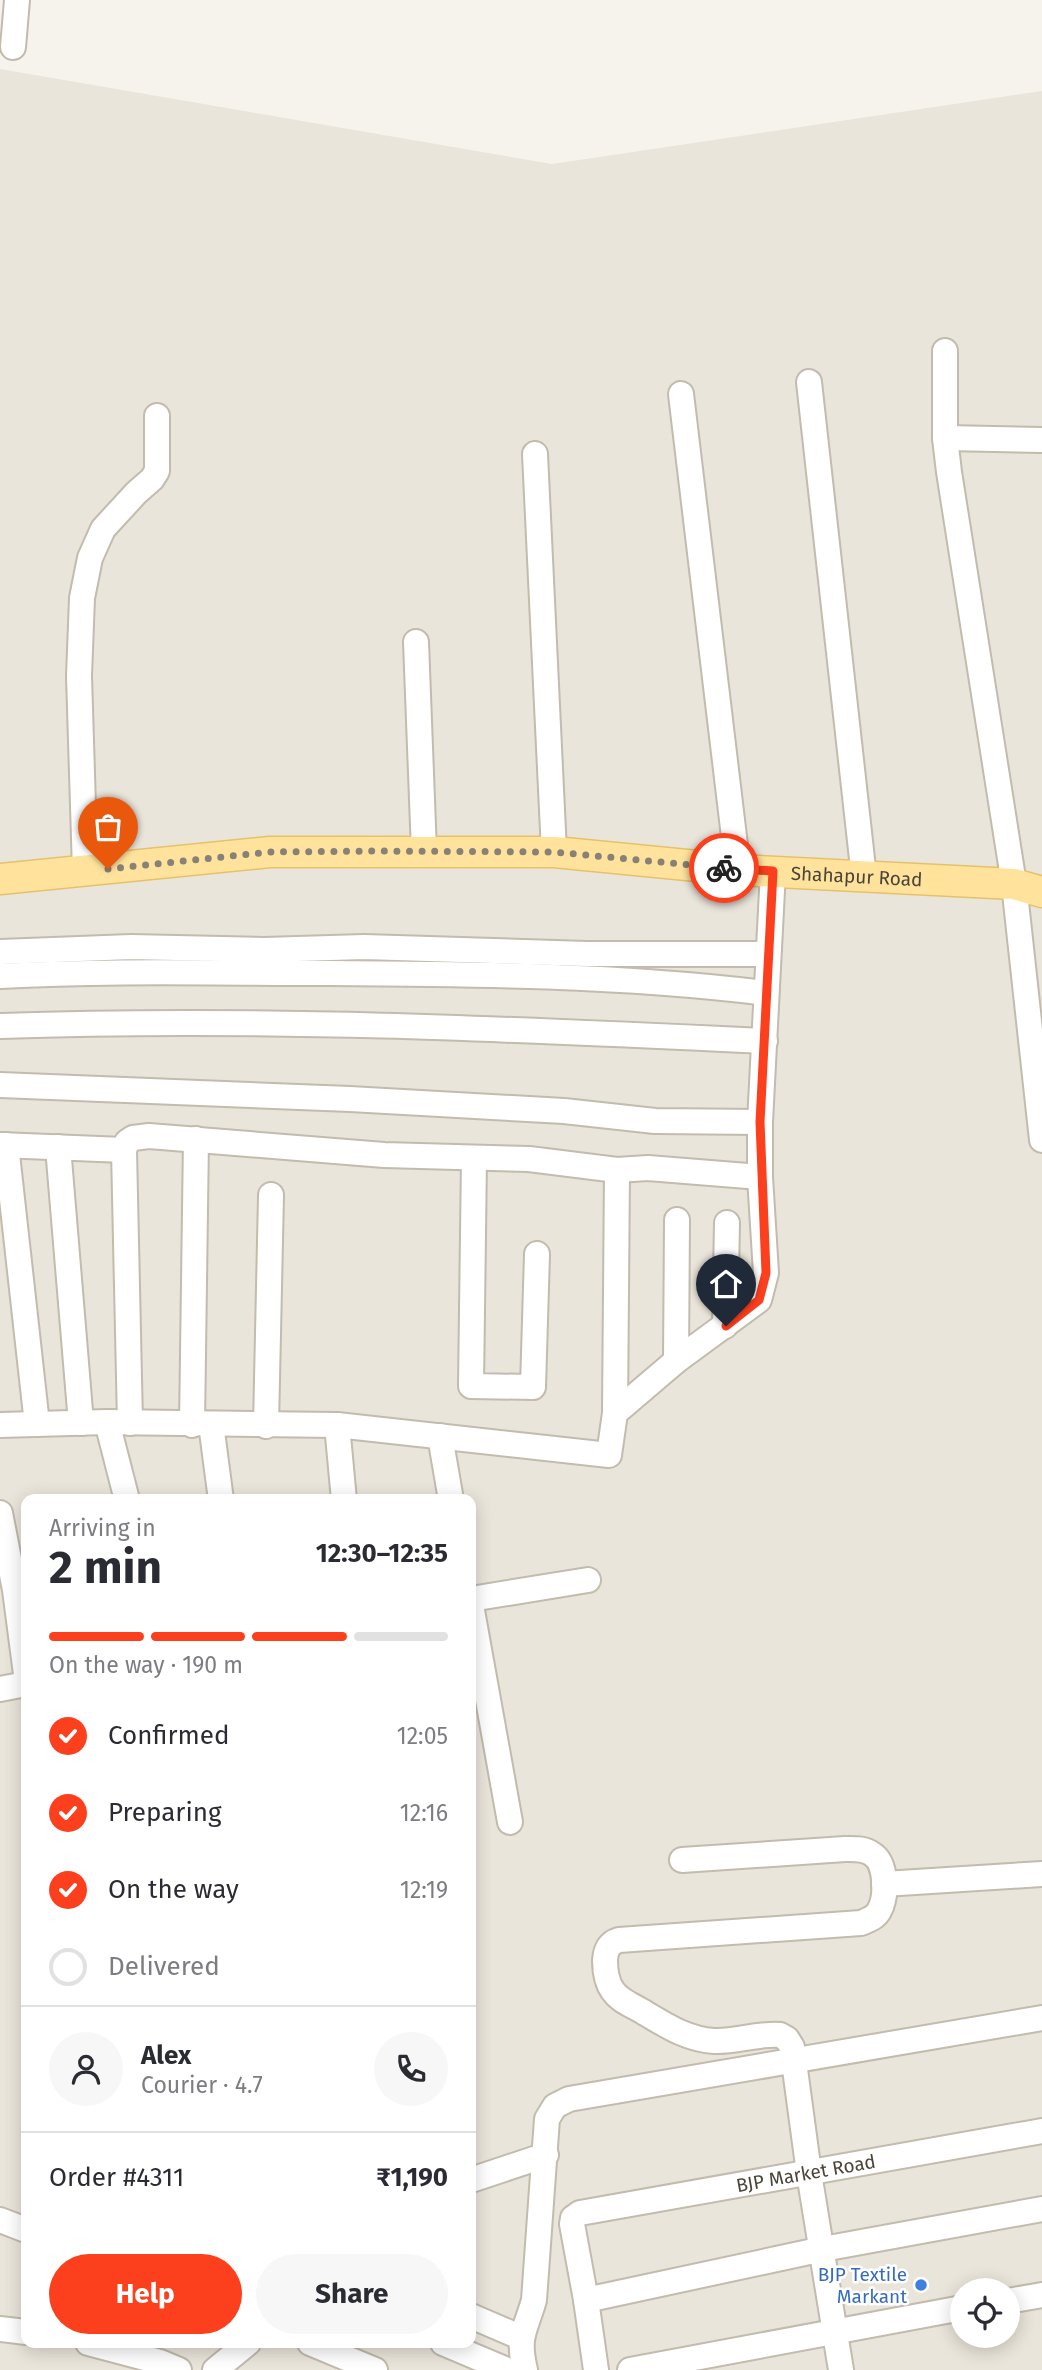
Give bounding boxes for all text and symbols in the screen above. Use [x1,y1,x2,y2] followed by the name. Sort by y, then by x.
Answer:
[78,797,138,869] pin
[89,808,127,846] icon: bag
[689,833,759,903] courier
[705,849,743,887] icon: bike
[790,862,923,891] street label: Shahapur Road
[696,1254,756,1326] pin
[707,1265,745,1303] icon: home
[49,1514,156,1542] text: Arriving in
[316,1538,448,1569] text: 12:30–12:35
[49,1540,162,1595] text: 2 min
[49,1651,243,1679] text: On the way · 190 m
[49,1717,87,1755] icon: check
[108,1720,229,1751] text: Confirmed
[397,1722,448,1750] text: 12:05
[49,1794,87,1832] icon: check
[108,1797,221,1828] text: Preparing
[400,1799,448,1827] text: 12:16
[49,1871,87,1909] icon: check
[108,1874,239,1905] text: On the way
[400,1876,448,1904] text: 12:19
[108,1951,220,1982] text: Delivered
[49,2032,123,2106] button: person
[374,2032,448,2106] button: phone
[141,2040,191,2071] text: Alex
[141,2071,263,2099] text: Courier · 4.7
[734,2150,877,2197] street label: BJP Market Road
[49,2162,184,2193] text: Order #4311
[376,2162,448,2193] text: ₹1,190
[49,2254,242,2334] button: Help
[256,2254,448,2334] button: Share
[818,2263,907,2308] place label: BJP Textile Markant
[913,2277,929,2293] marker: BJP Textile Markant
[950,2278,1020,2348] map controls
[950,2278,1020,2348] button: locate

